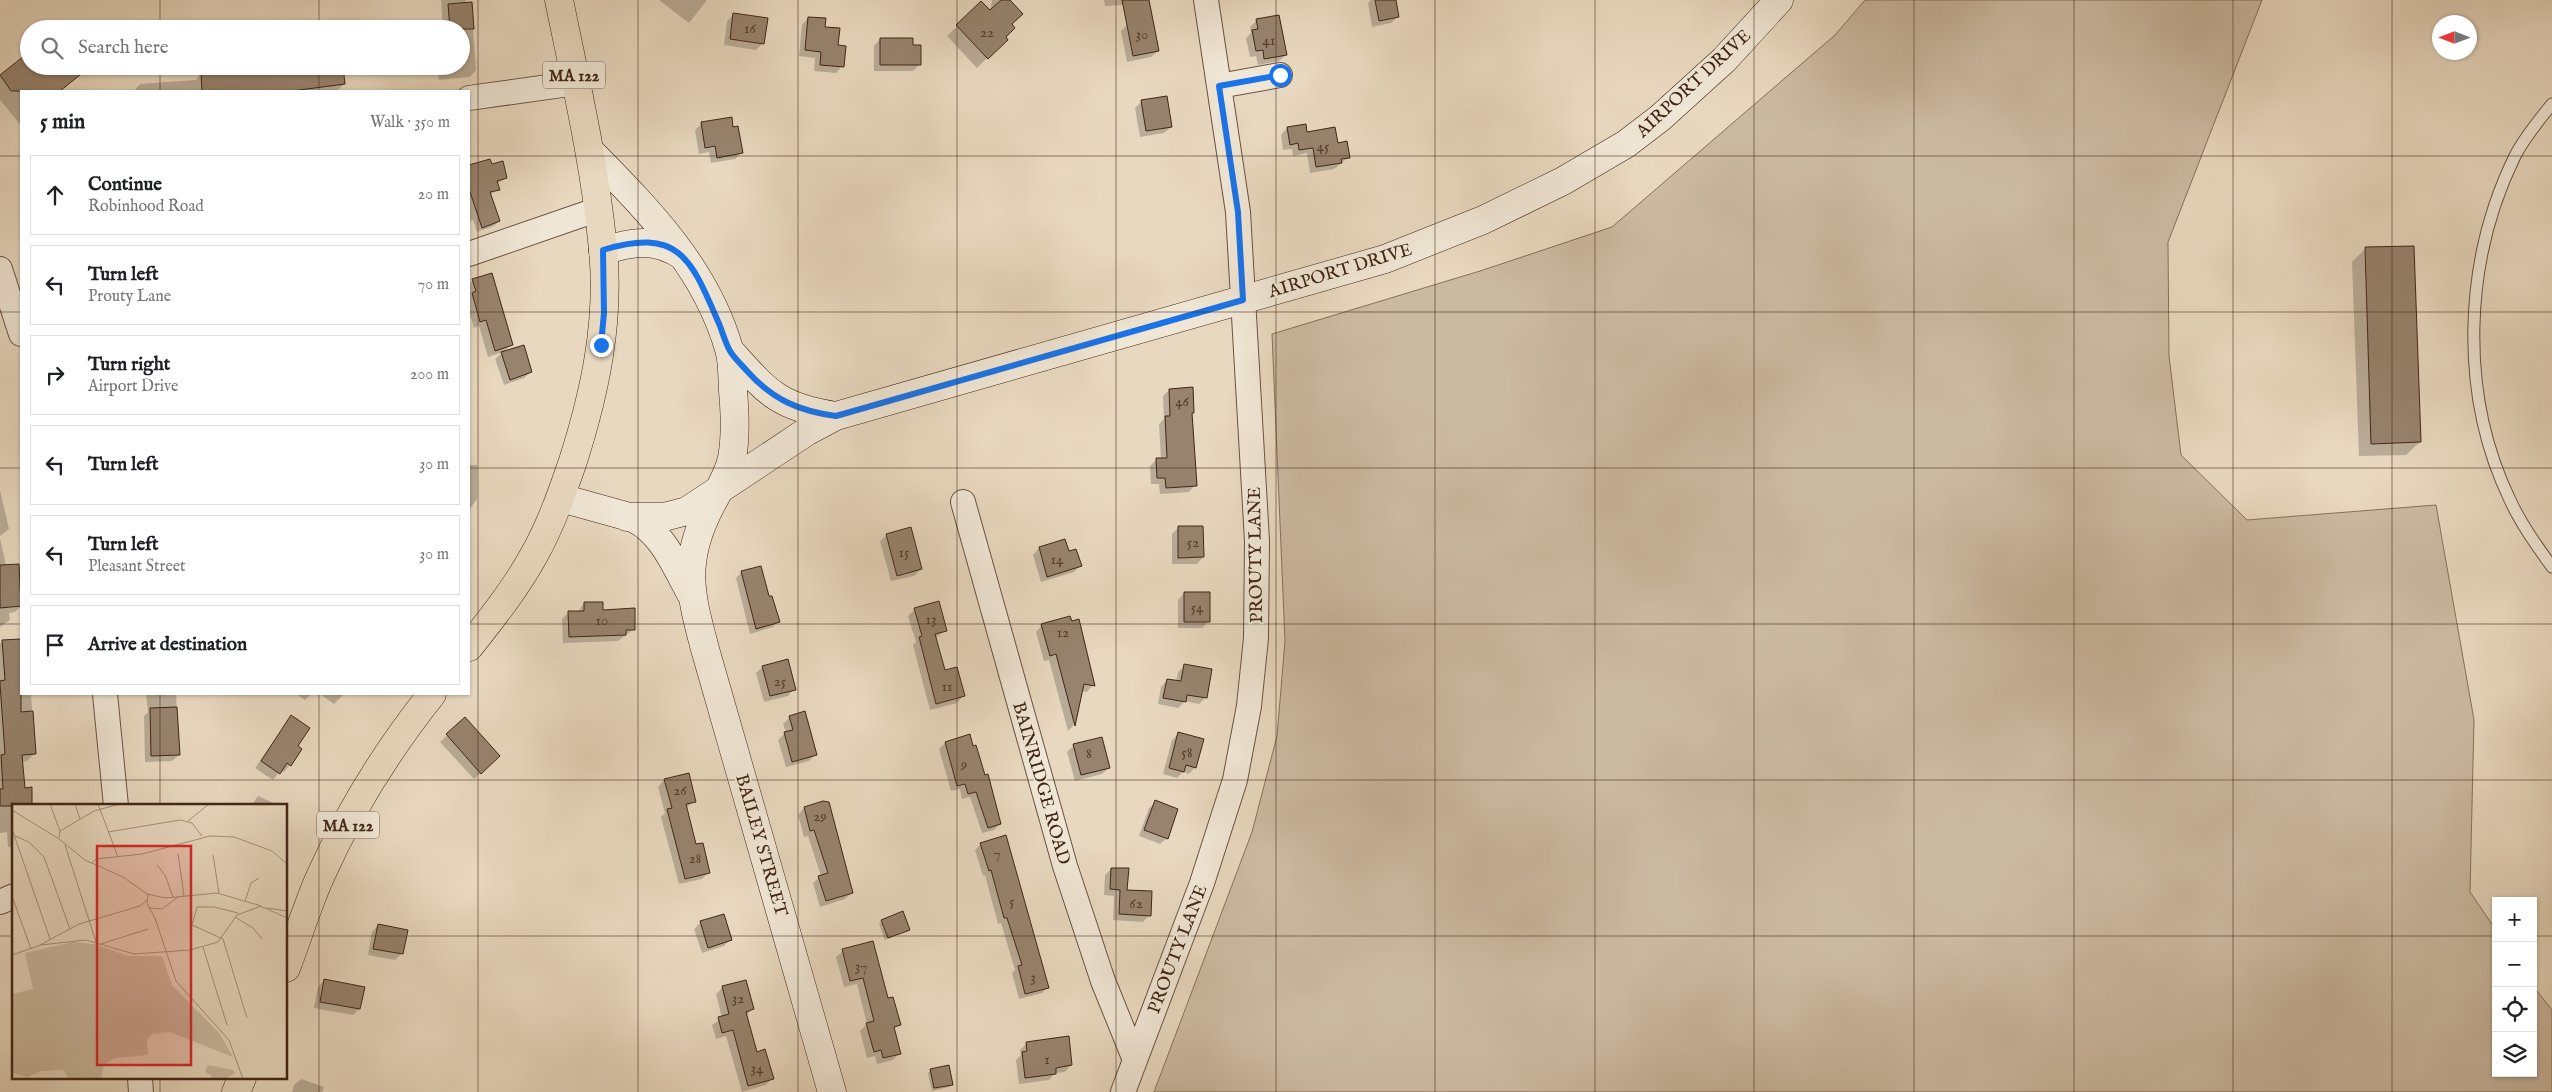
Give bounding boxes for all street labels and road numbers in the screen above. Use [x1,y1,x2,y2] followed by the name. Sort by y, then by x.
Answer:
[1631,25,1756,144] street label: AIRPORT DRIVE
[543,62,605,88] road number: MA 122
[1265,239,1415,304] street label: AIRPORT DRIVE
[1244,487,1269,623] street label: PROUTY LANE
[1006,699,1075,868] street label: BAINRIDGE ROAD
[729,772,792,919] street label: BAILEY STREET
[317,812,379,838] road number: MA 122
[1143,882,1214,1017] street label: PROUTY LANE

